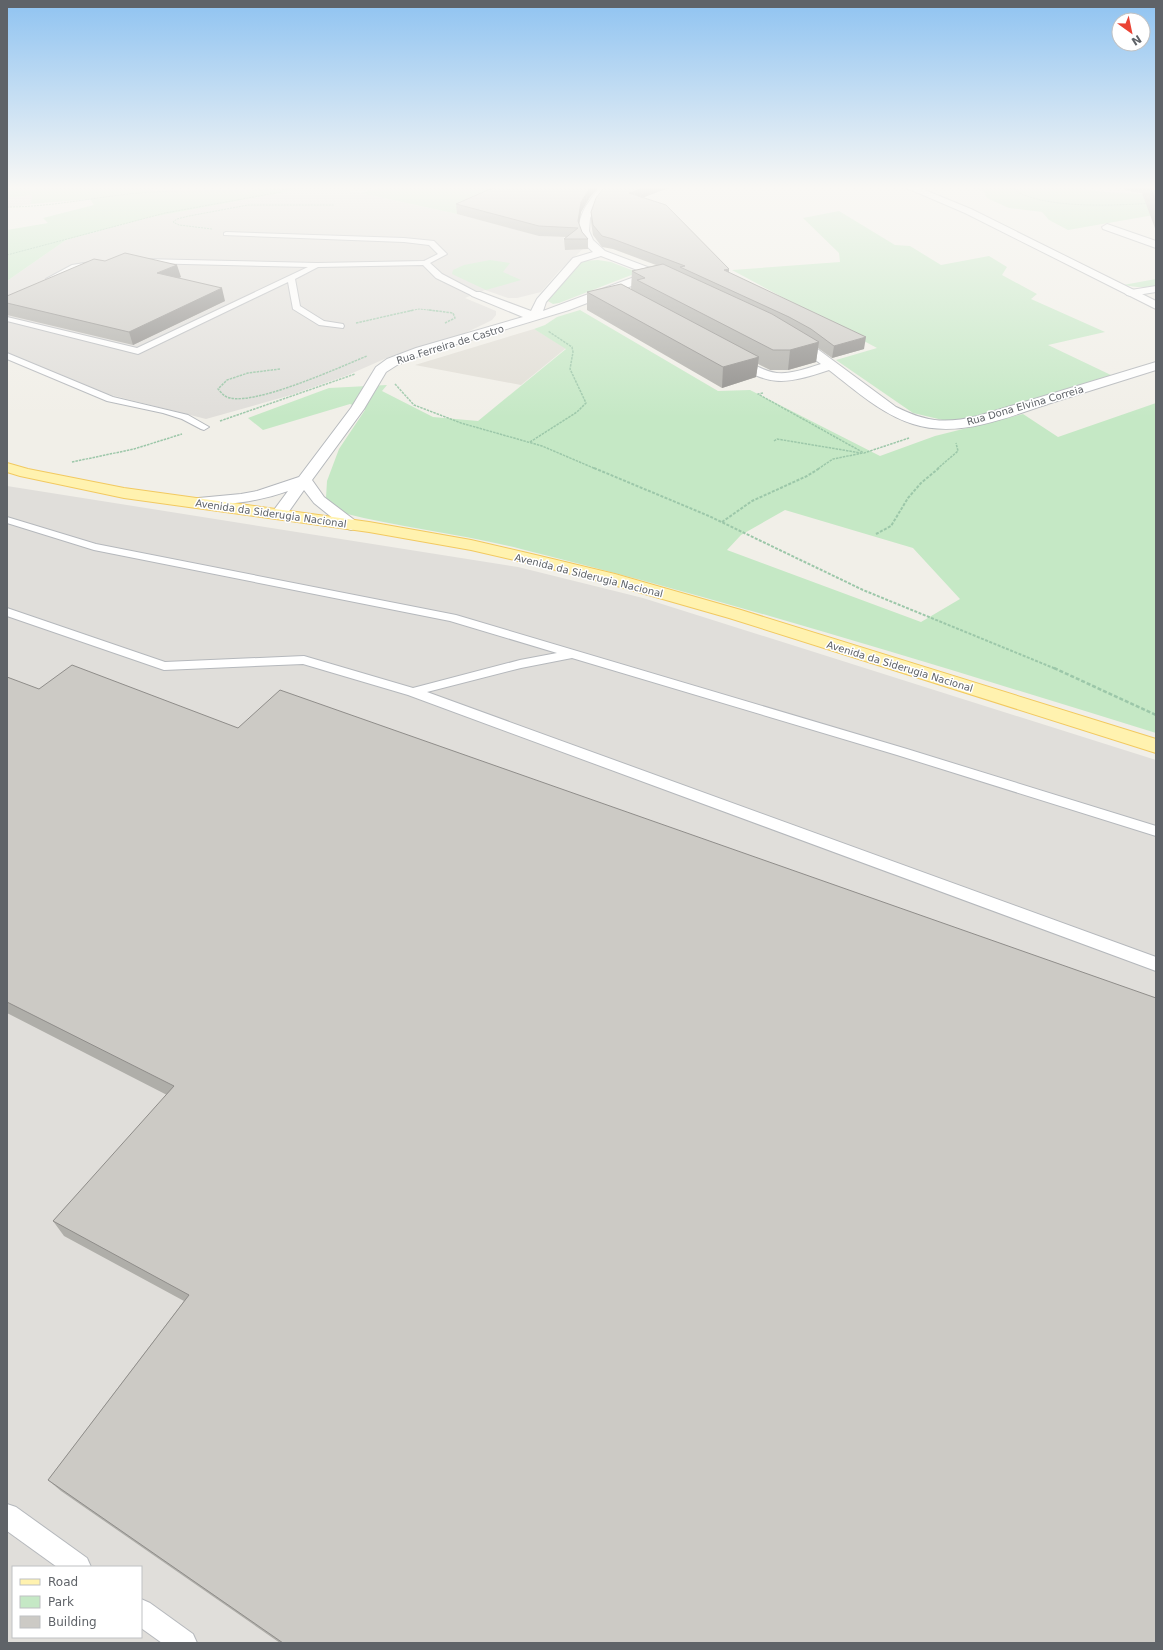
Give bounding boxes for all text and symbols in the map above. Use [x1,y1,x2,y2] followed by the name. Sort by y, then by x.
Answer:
[1111,12,1151,52] north arrow
[1129,32,1144,48] text: N
[395,323,505,366] street label: Rua Ferreira de Castro
[965,384,1085,427] street label: Rua Dona Elvina Correia
[195,497,347,530] street label: Avenida da Siderugia Nacional
[514,552,664,599] street label: Avenida da Siderugia Nacional
[825,639,974,694] street label: Avenida da Siderugia Nacional
[12,1566,142,1638] legend
[48,1575,78,1589] text: Road
[48,1595,74,1609] text: Park
[48,1615,97,1629] text: Building

